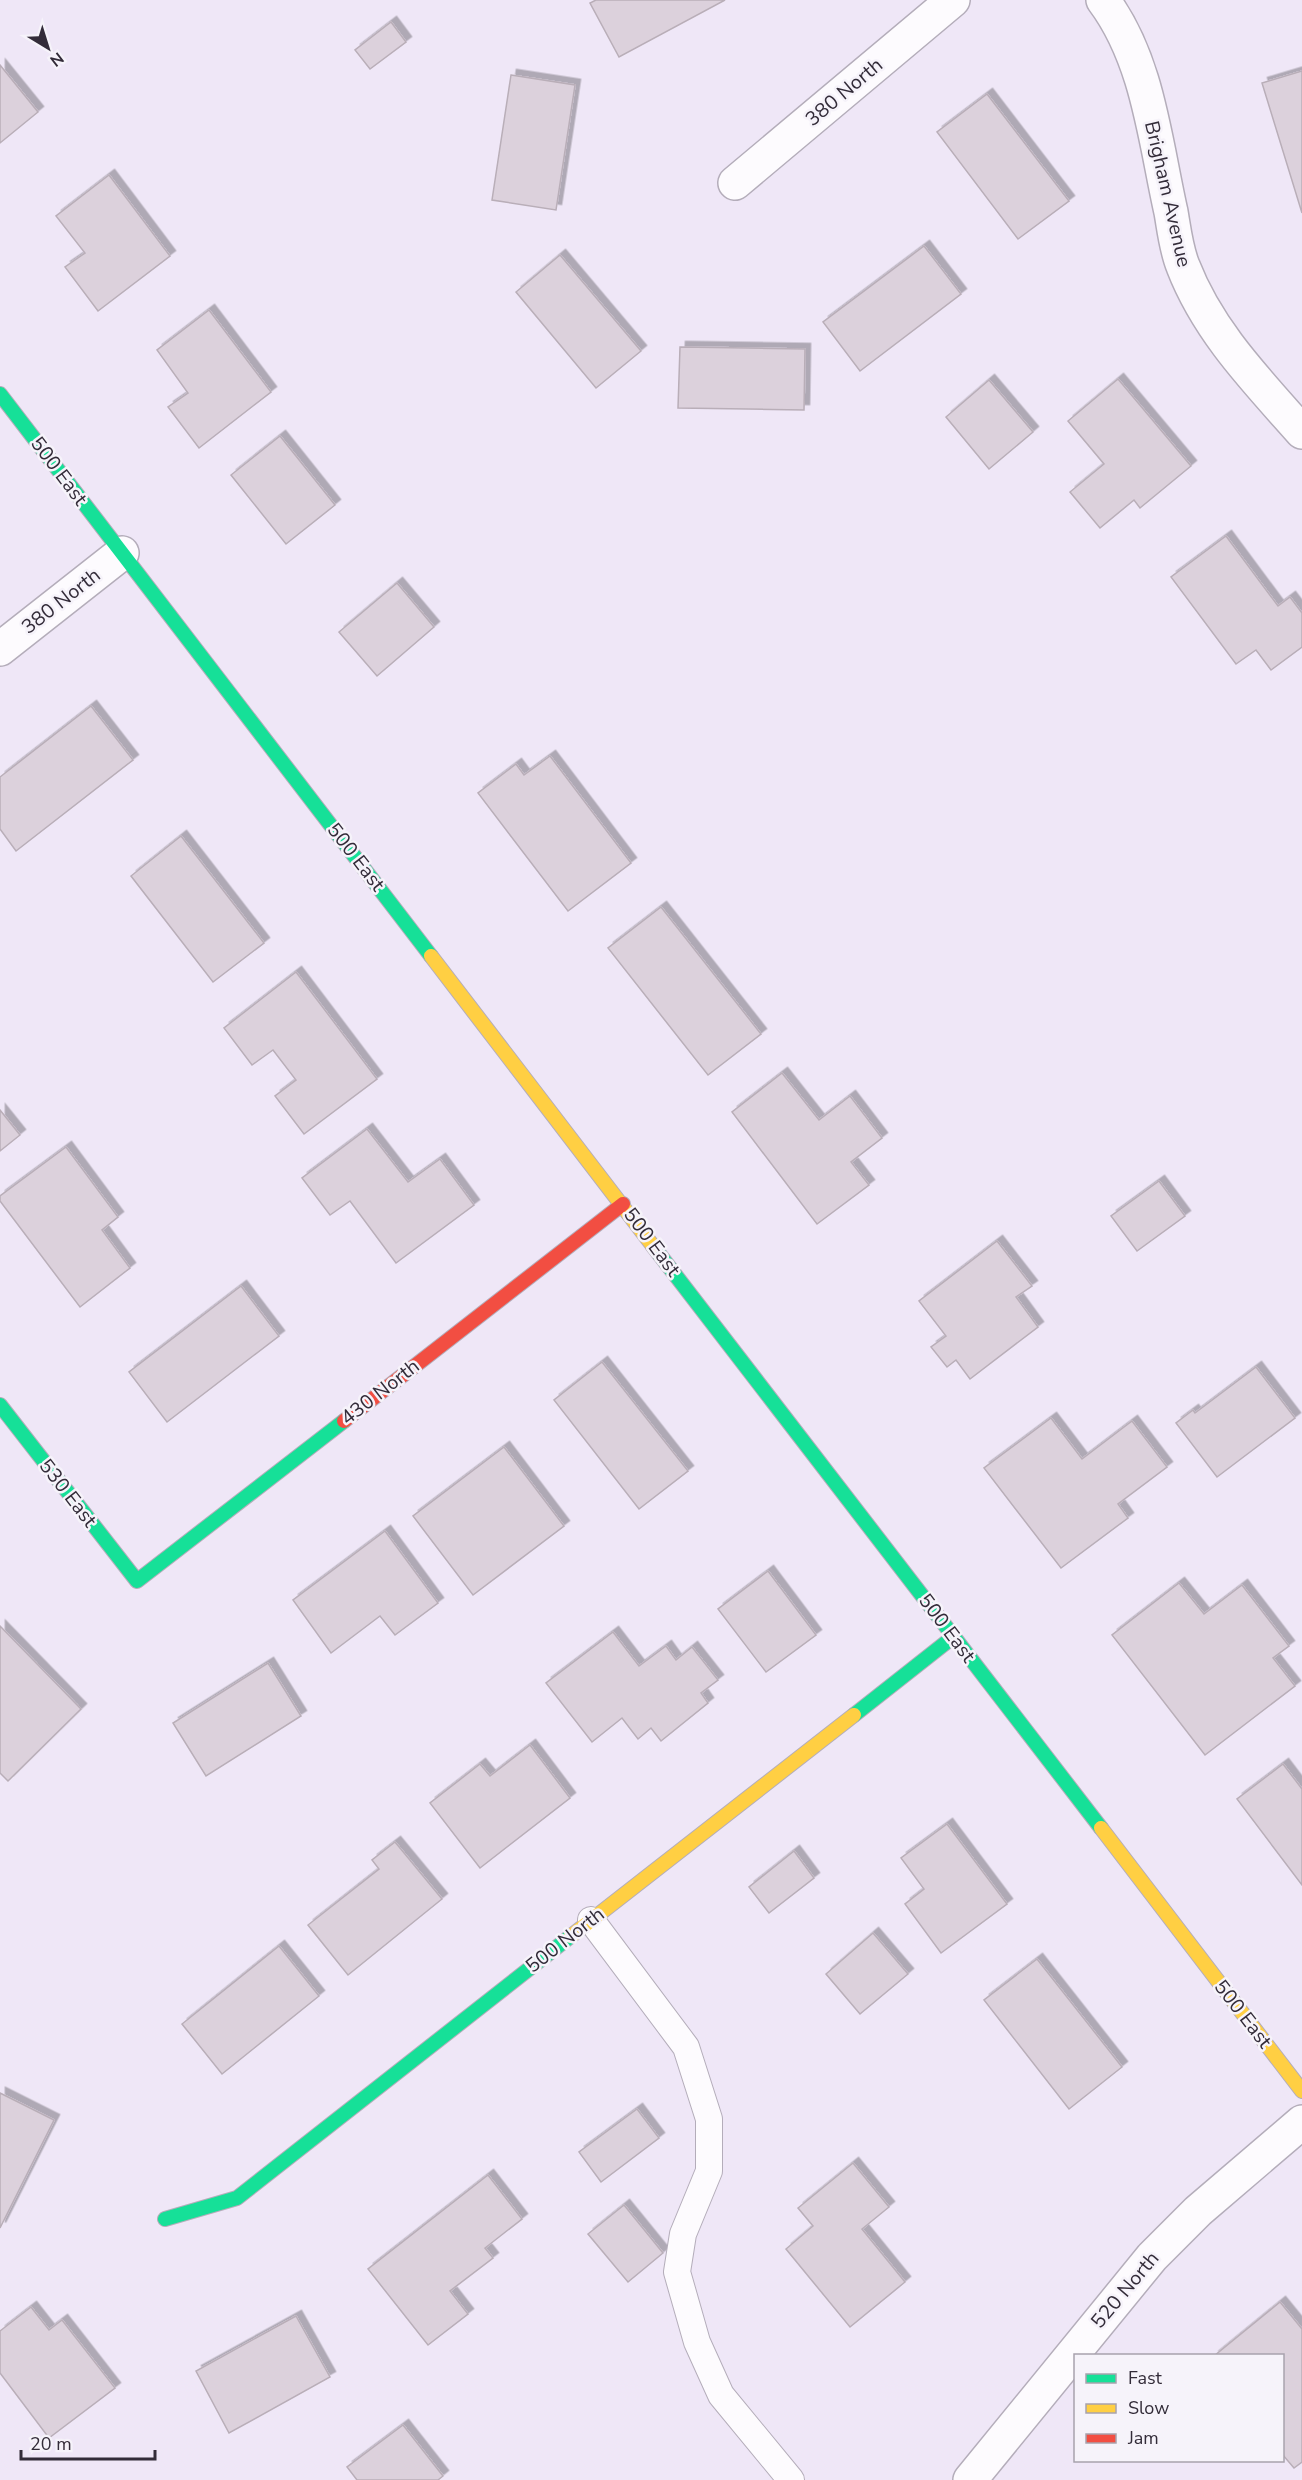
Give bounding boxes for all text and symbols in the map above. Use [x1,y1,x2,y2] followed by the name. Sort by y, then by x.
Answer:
[18,18,78,78] north arrow
[45,47,68,71] text: N
[800,52,888,132] street label: 380 North
[1138,118,1198,270] street label: Brigham Avenue
[24,431,94,512] street label: 500 East
[16,562,106,640] street label: 380 North
[321,817,392,898] street label: 500 East
[617,1202,687,1283] street label: 500 East
[335,1353,425,1431] street label: 430 North
[33,1453,104,1534] street label: 530 East
[912,1588,982,1669] street label: 500 East
[520,1901,610,1979] street label: 500 North
[1208,1974,1279,2055] street label: 500 East
[1085,2246,1165,2334] street label: 520 North
[1074,2354,1284,2462] legend
[1128,2366,1163,2390] text: Fast
[1128,2396,1169,2420] text: Slow
[21,2423,154,2461] scale bar
[1127,2426,1159,2450] text: Jam
[30,2432,72,2456] text: 20 m

